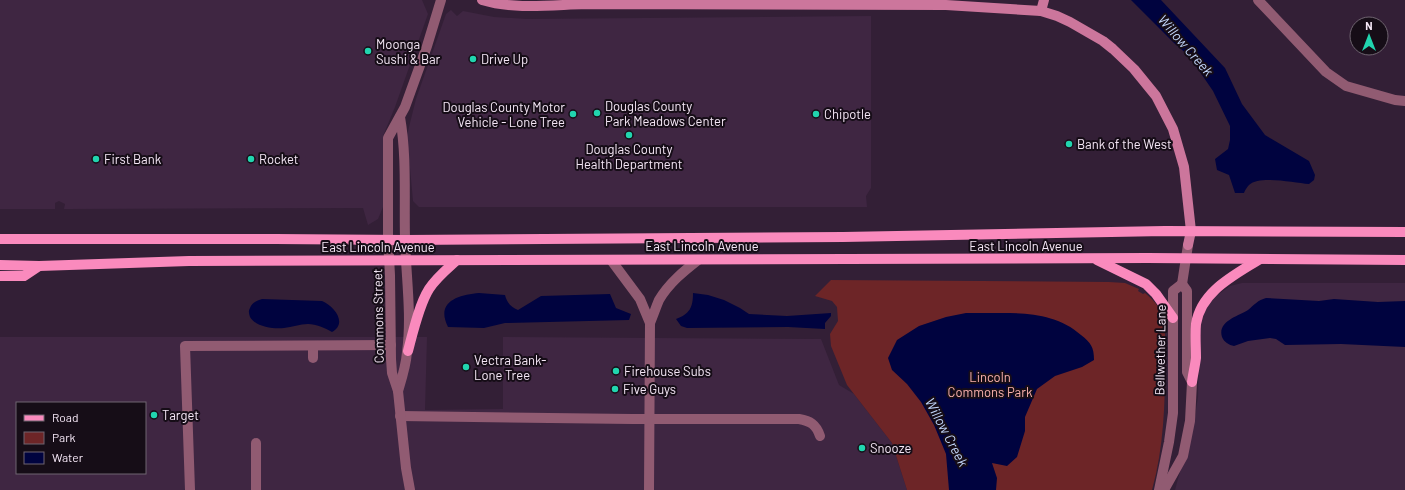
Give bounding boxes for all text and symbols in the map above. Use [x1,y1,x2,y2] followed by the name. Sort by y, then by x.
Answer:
[1155,11,1217,79] water label: Willow Creek
[1349,16,1389,56] north arrow
[1365,19,1373,32] text: N
[376,36,441,67] place label: Moonga Sushi & Bar
[363,46,373,56] marker: Moonga Sushi & Bar
[481,51,528,67] place label: Drive Up
[468,54,478,64] marker: Drive Up
[605,98,726,129] place label: Douglas County Park Meadows Center
[443,99,565,130] place label: Douglas County Motor Vehicle - Lone Tree
[824,106,871,122] place label: Chipotle
[592,108,602,118] marker: Douglas County Park Meadows Center
[568,109,578,119] marker: Douglas County Motor Vehicle - Lone Tree
[811,109,821,119] marker: Chipotle
[624,130,634,140] marker: Douglas County Health Department
[1077,136,1172,152] place label: Bank of the West
[1064,139,1074,149] marker: Bank of the West
[575,141,683,172] place label: Douglas County Health Department
[104,151,162,167] place label: First Bank
[259,151,299,167] place label: Rocket
[91,154,101,164] marker: First Bank
[246,154,256,164] marker: Rocket
[645,238,759,254] street label: East Lincoln Avenue
[969,238,1083,254] street label: East Lincoln Avenue
[321,239,435,255] street label: East Lincoln Avenue
[369,268,387,364] street label: Commons Street
[1151,304,1169,396] street label: Bellwether Lane
[474,352,547,383] place label: Vectra Bank- Lone Tree
[461,362,471,372] marker: Vectra Bank- Lone Tree
[624,363,711,379] place label: Firehouse Subs
[611,366,621,376] marker: Firehouse Subs
[948,369,1033,400] park label: Lincoln Commons Park
[623,381,676,397] place label: Five Guys
[610,384,620,394] marker: Five Guys
[922,395,972,470] water label: Willow Creek
[16,402,146,474] legend
[162,407,199,423] place label: Target
[52,410,79,424] text: Road
[149,410,159,420] marker: Target
[52,430,76,444] text: Park
[870,440,911,456] place label: Snooze
[857,443,867,453] marker: Snooze
[52,450,84,464] text: Water

